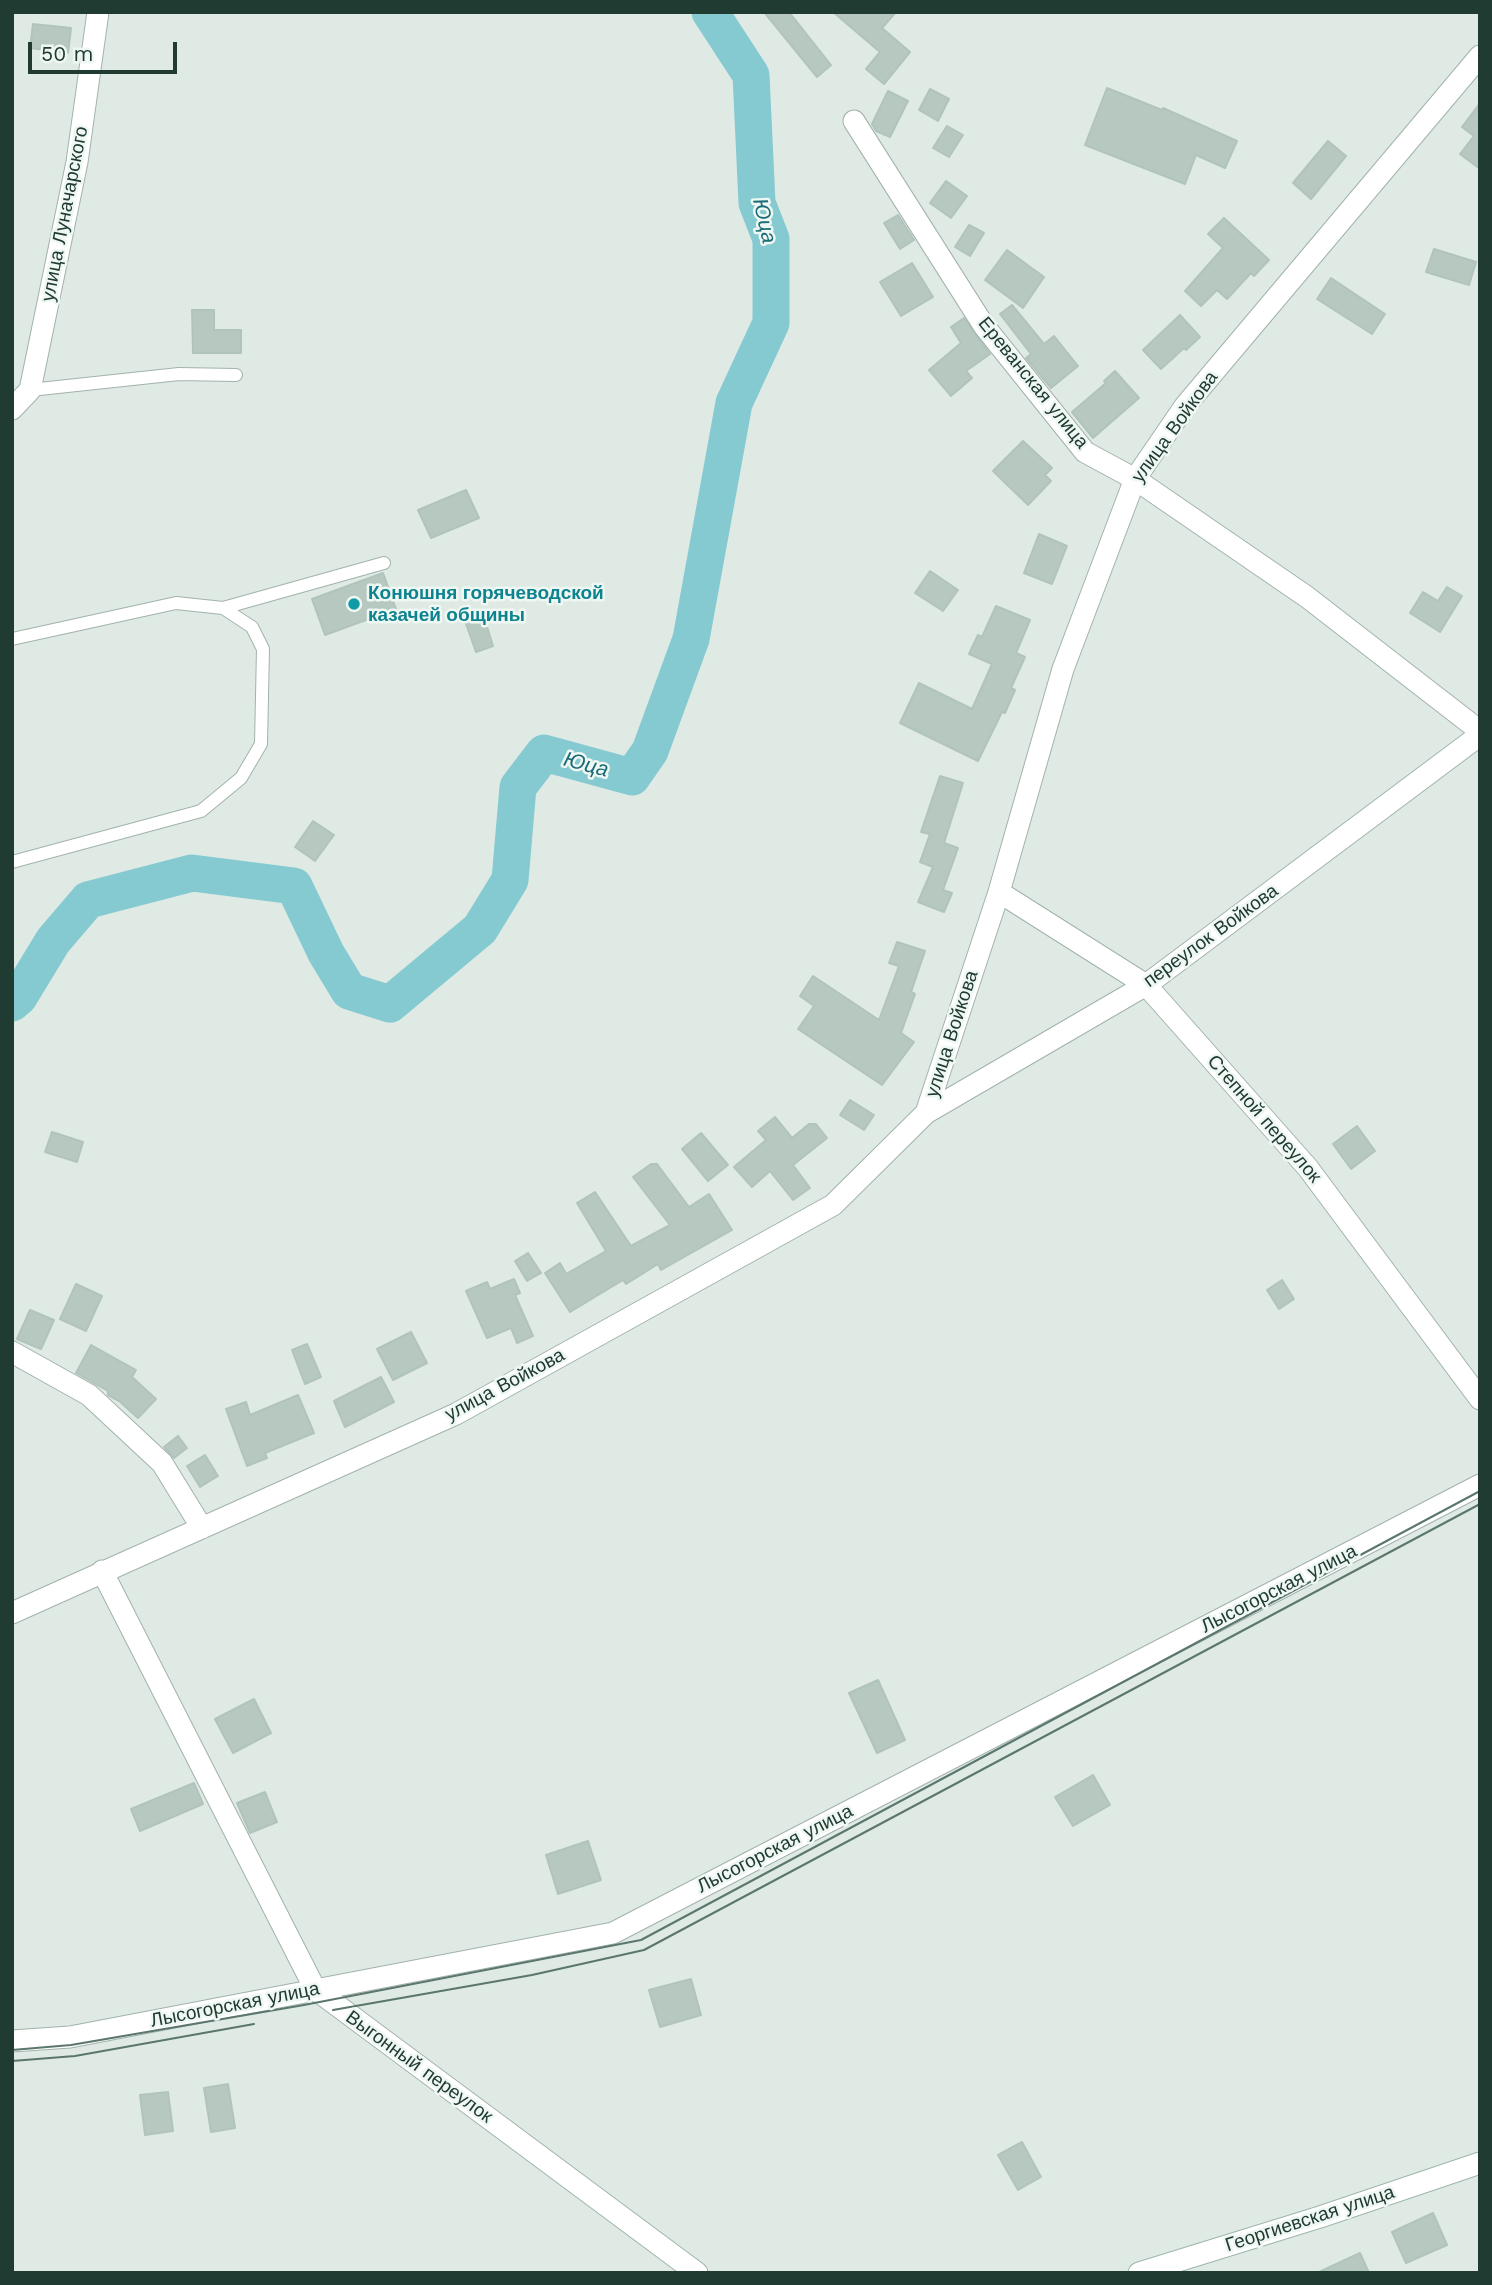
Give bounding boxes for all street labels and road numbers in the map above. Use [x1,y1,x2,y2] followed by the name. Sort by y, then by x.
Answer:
[37,124,93,304] street label: улица Луначарского
[973,313,1093,453] street label: Ереванская улица
[1127,367,1223,487] street label: улица Войкова
[1139,879,1283,993] street label: переулок Войкова
[921,968,983,1100] street label: улица Войкова
[1202,1050,1326,1188] street label: Степной переулок
[441,1344,569,1426] street label: улица Войкова
[1197,1540,1361,1638] street label: Лысогорская улица
[693,1800,857,1898] street label: Лысогорская улица
[148,1977,322,2033] street label: Лысогорская улица
[341,2006,497,2128] street label: Выгонный переулок
[1223,2181,1397,2257] street label: Георгиевская улица

